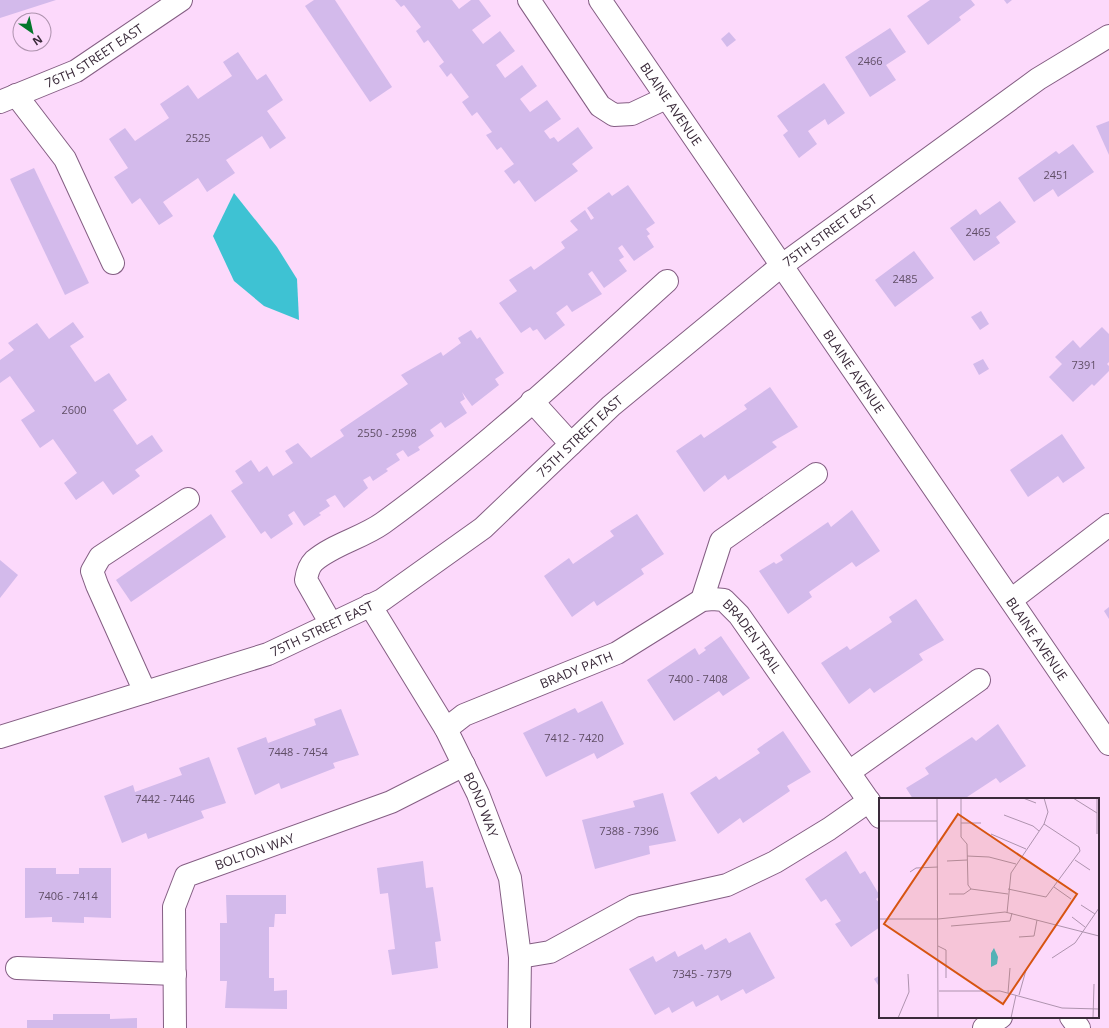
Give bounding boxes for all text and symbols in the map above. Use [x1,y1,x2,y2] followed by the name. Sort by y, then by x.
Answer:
[12,12,52,52] north arrow
[42,19,147,92] street label: 76TH STREET EAST
[30,32,46,49] text: N
[857,53,883,68] house number: 2466
[636,59,706,149] street label: BLAINE AVENUE
[185,130,211,145] house number: 2525
[1043,167,1069,182] house number: 2451
[779,190,881,271] street label: 75TH STREET EAST
[965,224,991,239] house number: 2465
[892,271,918,286] house number: 2485
[819,326,889,417] street label: BLAINE AVENUE
[1071,357,1097,372] house number: 7391
[533,391,627,481] street label: 75TH STREET EAST
[61,402,87,417] house number: 2600
[357,425,417,440] house number: 2550 - 2598
[1002,594,1072,684] street label: BLAINE AVENUE
[719,595,786,677] street label: BRADEN TRAIL
[267,596,377,661] street label: 75TH STREET EAST
[537,647,616,692] street label: BRADY PATH
[668,671,728,686] house number: 7400 - 7408
[544,730,604,745] house number: 7412 - 7420
[268,744,328,759] house number: 7448 - 7454
[460,769,503,840] street label: BOND WAY
[135,791,195,806] house number: 7442 - 7446
[879,798,1099,1018] inset map
[599,823,659,838] house number: 7388 - 7396
[212,828,297,874] street label: BOLTON WAY
[38,888,98,903] house number: 7406 - 7414
[672,966,732,981] house number: 7345 - 7379

